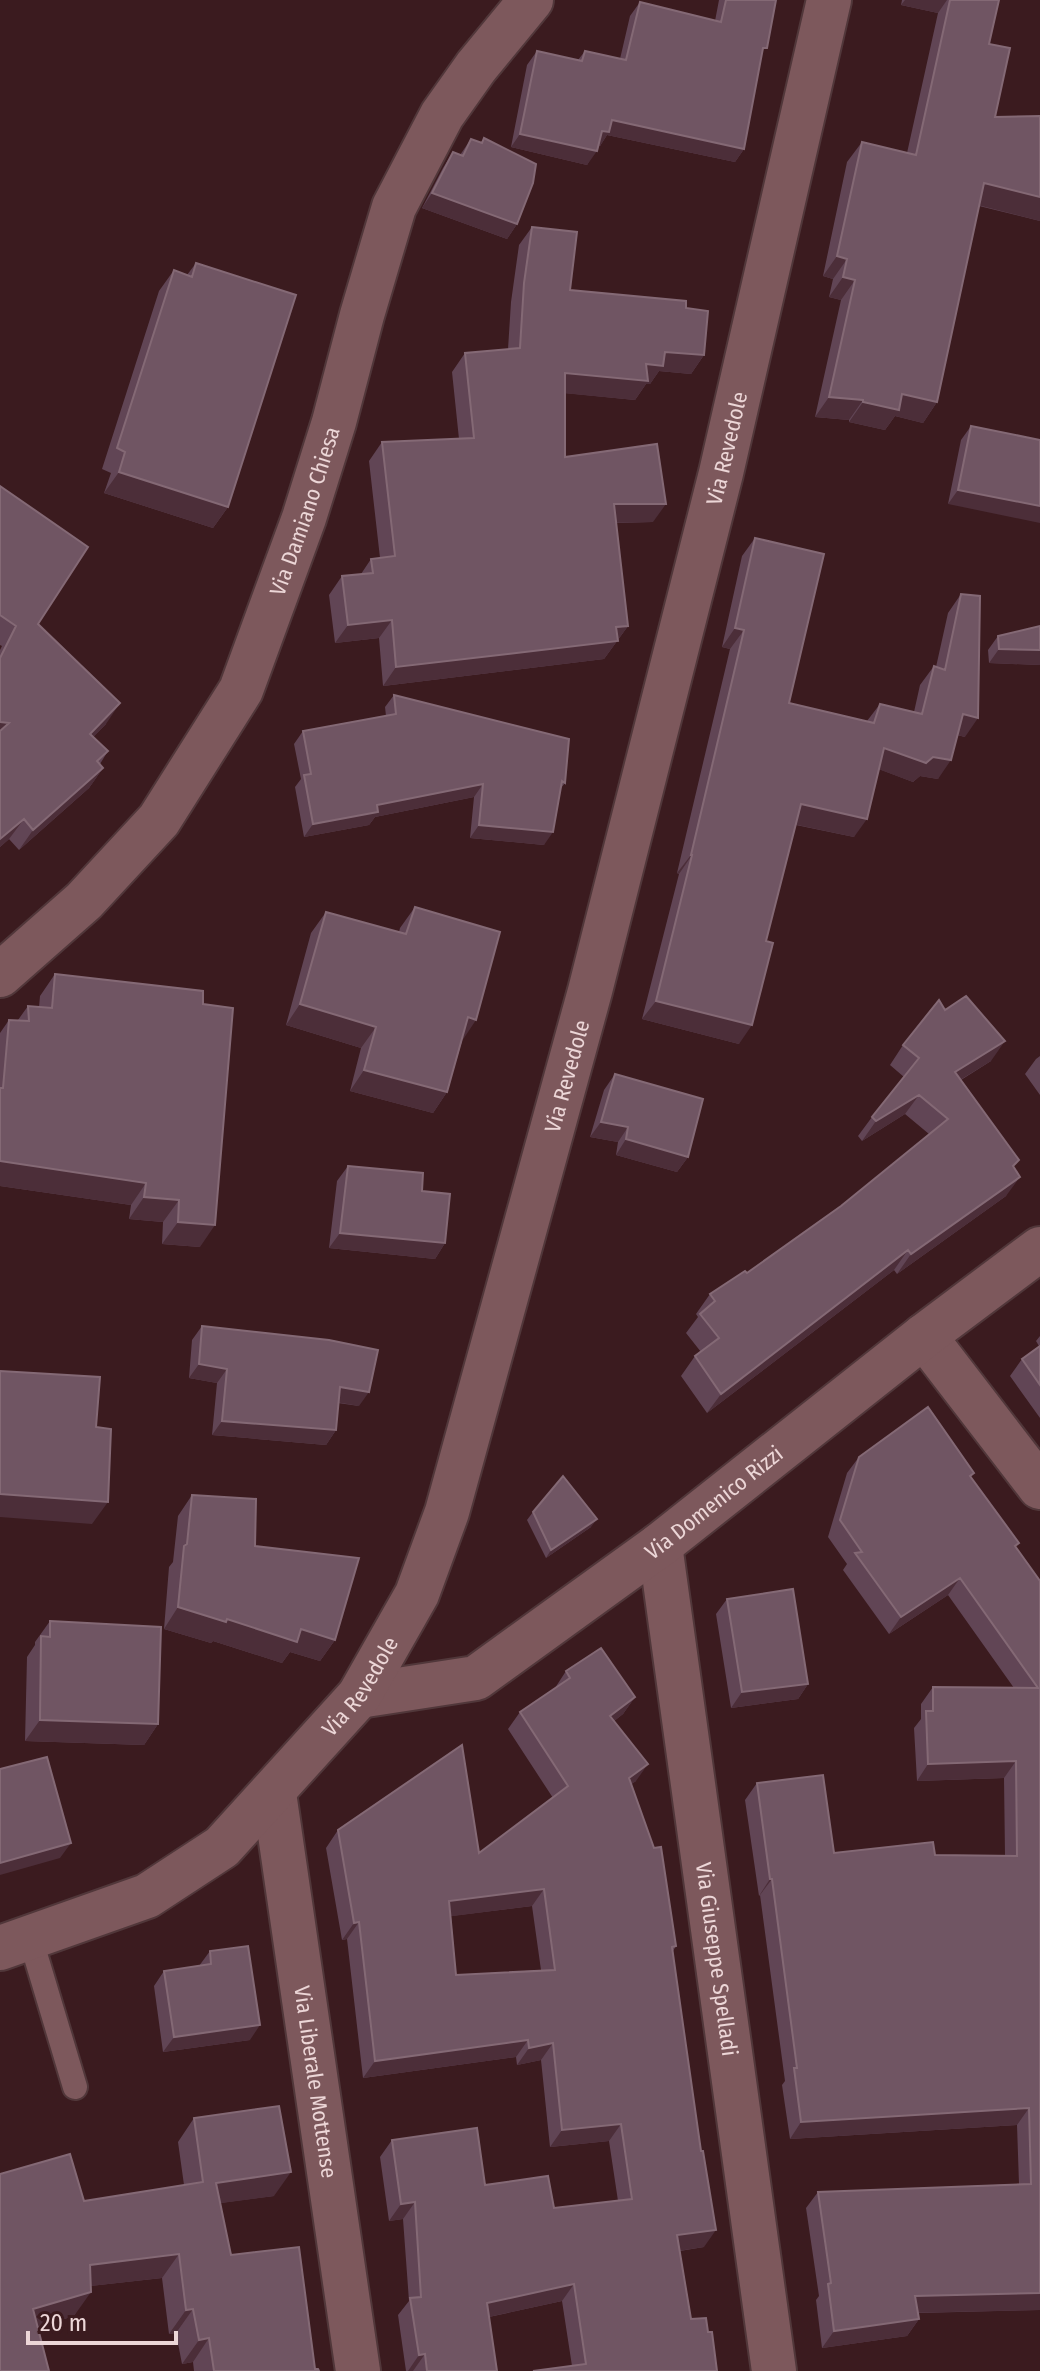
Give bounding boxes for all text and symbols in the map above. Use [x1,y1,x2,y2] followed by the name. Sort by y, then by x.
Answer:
[700,389,753,508] street label: Via Revedole
[263,423,345,599] street label: Via Damiano Chiesa
[538,1017,595,1136] street label: Via Revedole
[639,1440,788,1565] street label: Via Domenico Rizzi
[316,1632,404,1742] street label: Via Revedole
[690,1860,744,2058] street label: Via Giuseppe Spelladi
[289,1984,343,2180] street label: Via Liberale Mottense
[28,2295,176,2345] scale bar
[40,2309,87,2337] text: 20 m

